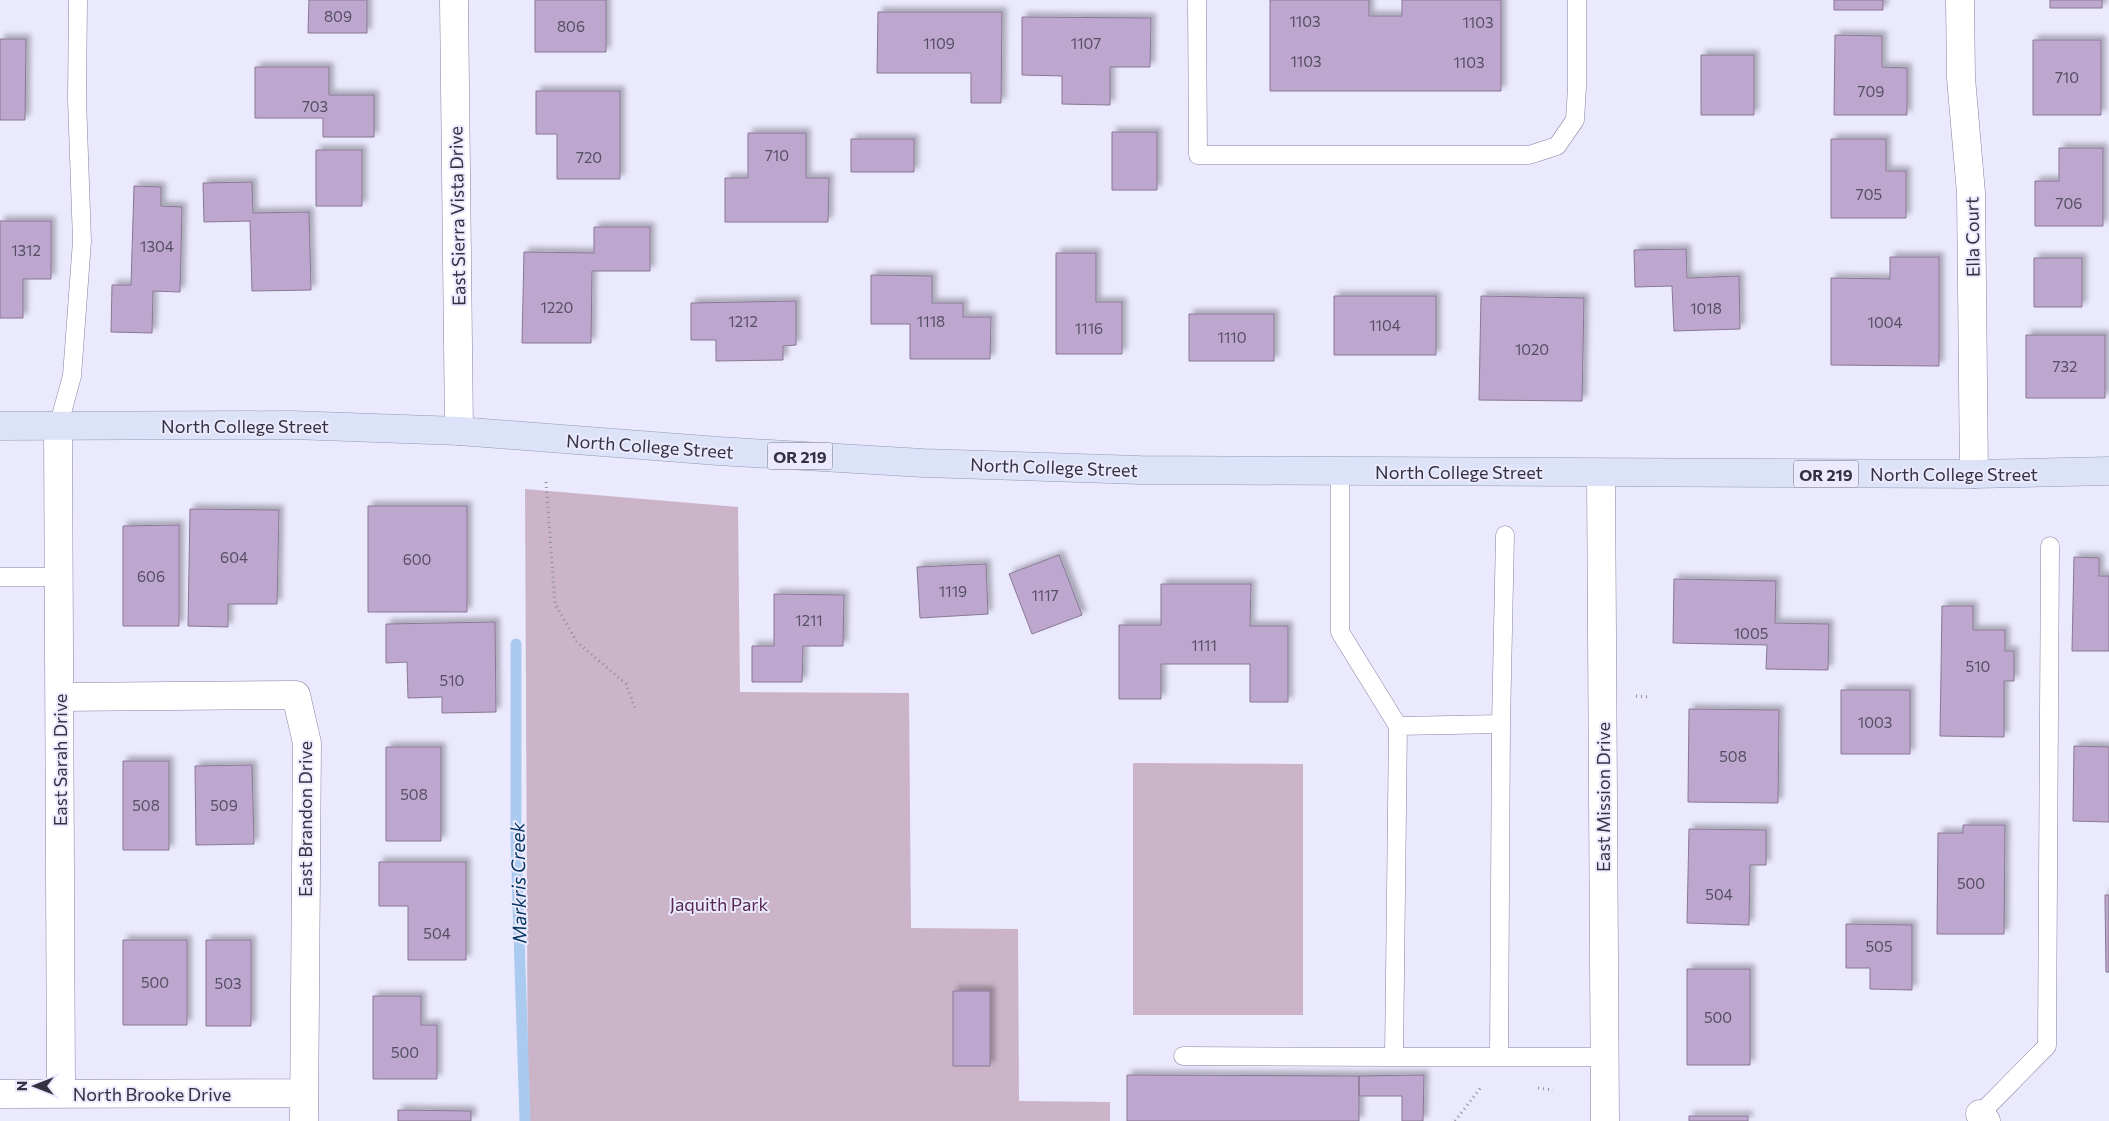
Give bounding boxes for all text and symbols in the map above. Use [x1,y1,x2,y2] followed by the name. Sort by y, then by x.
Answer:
[324,7,352,25] house number: 809
[1289,12,1321,30] house number: 1103
[1462,13,1494,31] house number: 1103
[557,17,585,35] house number: 806
[923,34,955,52] house number: 1109
[1071,34,1101,52] house number: 1107
[1290,52,1322,70] house number: 1103
[1453,53,1485,71] house number: 1103
[2055,68,2079,86] house number: 710
[1858,82,1884,100] house number: 709
[302,97,328,115] house number: 703
[444,126,470,306] street label: East Sierra Vista Drive
[765,146,789,164] house number: 710
[576,148,602,166] house number: 720
[1856,185,1882,203] house number: 705
[2056,194,2082,212] house number: 706
[1960,197,1984,277] street label: Ella Court
[140,237,174,255] house number: 1304
[11,241,41,259] house number: 1312
[541,298,573,316] house number: 1220
[1690,299,1722,317] house number: 1018
[728,312,758,330] house number: 1212
[917,312,945,330] house number: 1118
[1868,313,1903,331] house number: 1004
[1369,316,1401,334] house number: 1104
[1075,319,1103,337] house number: 1116
[1217,328,1247,346] house number: 1110
[1515,340,1549,358] house number: 1020
[2053,357,2077,375] house number: 732
[161,415,329,437] street label: North College Street
[566,429,734,463] street label: North College Street
[768,442,832,470] road number: OR 219
[970,453,1138,481] street label: North College Street
[1794,460,1858,488] road number: OR 219
[1375,461,1543,483] street label: North College Street
[1870,463,2038,485] street label: North College Street
[220,548,248,566] house number: 604
[403,550,431,568] house number: 600
[137,567,165,585] house number: 606
[939,582,967,600] house number: 1119
[1031,586,1059,604] house number: 1117
[795,611,823,629] house number: 1211
[1734,624,1768,642] house number: 1005
[1191,636,1217,654] house number: 1111
[1966,657,1990,675] house number: 510
[440,671,464,689] house number: 510
[49,694,71,826] street label: East Sarah Drive
[1858,713,1892,731] house number: 1003
[1592,722,1614,872] street label: East Mission Drive
[294,741,316,897] street label: East Brandon Drive
[1719,747,1747,765] house number: 508
[400,785,428,803] house number: 508
[132,796,160,814] house number: 508
[210,796,238,814] house number: 509
[505,822,531,944] water label: Markris Creek
[1957,874,1985,892] house number: 500
[1705,885,1733,903] house number: 504
[670,893,769,915] park label: Jaquith Park
[423,924,451,942] house number: 504
[1865,937,1893,955] house number: 505
[141,973,169,991] house number: 500
[215,974,241,992] house number: 503
[1704,1008,1732,1026] house number: 500
[391,1043,419,1061] house number: 500
[10,1061,60,1111] north arrow
[13,1081,30,1091] text: N
[73,1083,231,1105] street label: North Brooke Drive

